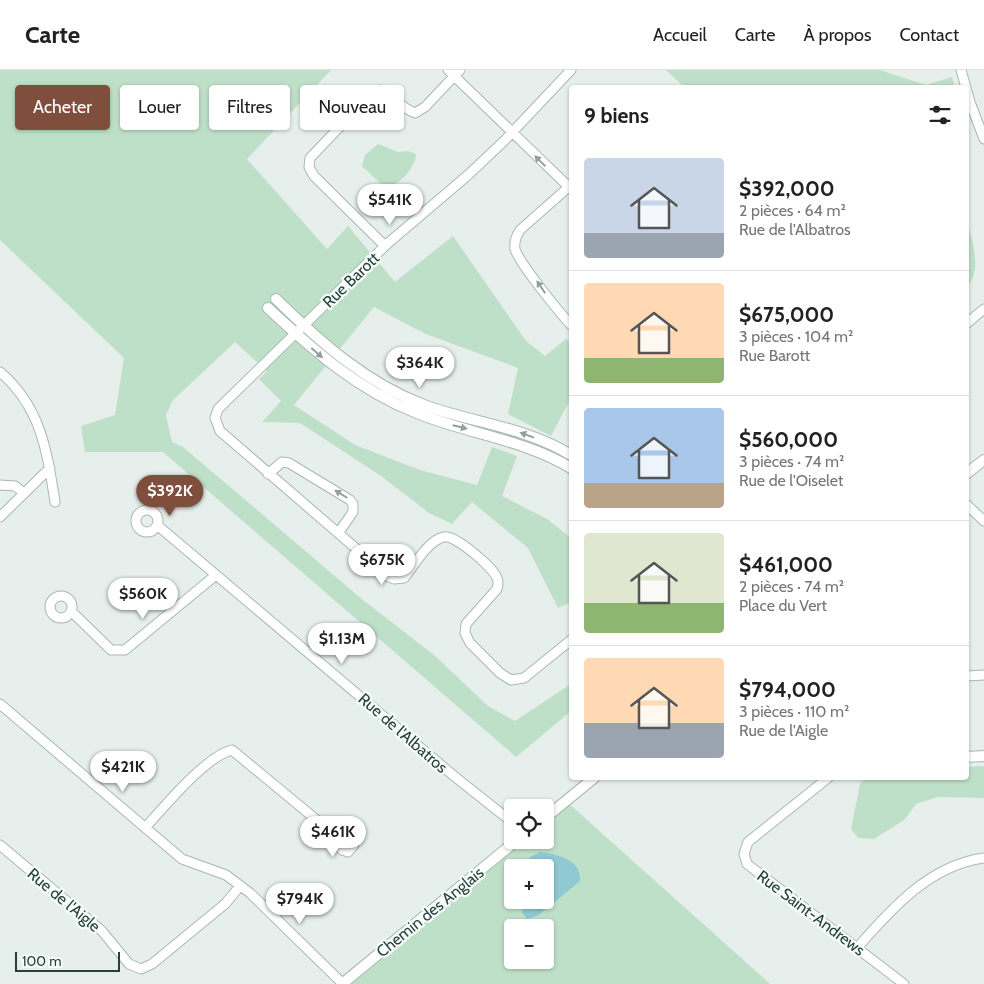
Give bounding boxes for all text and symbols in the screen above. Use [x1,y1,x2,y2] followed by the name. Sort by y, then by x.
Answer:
[25,20,80,49] text: Carte
[653,24,707,46] text: Accueil
[735,24,775,46] text: Carte
[803,24,871,46] text: À propos
[899,24,959,46] text: Contact
[15,85,110,130] chip: Acheter
[120,85,199,130] chip: Louer
[209,85,290,130] chip: Filtres
[300,85,404,130] chip: Nouveau
[926,101,954,129] icon: filters
[584,103,649,128] text: 9 biens
[534,155,546,167] one-way arrow
[739,176,835,201] text: $392,000
[624,178,684,238] icon: home
[355,184,425,226] pin: $541K
[368,190,412,209] text: $541K
[739,201,846,220] text: 2 pièces · 64 m²
[739,220,851,239] text: Rue de l'Albatros
[319,248,384,312] street label: Rue Barott
[536,280,546,294] one-way arrow
[739,302,834,327] text: $675,000
[624,303,684,363] icon: home
[739,327,853,346] text: 3 pièces · 104 m²
[385,346,455,389] pin: $364K
[739,346,810,365] text: Rue Barott
[310,347,323,358] one-way arrow
[397,353,443,372] text: $364K
[452,423,467,431] one-way arrow
[739,427,838,452] text: $560,000
[624,428,684,488] icon: home
[519,431,534,439] one-way arrow
[739,452,844,471] text: 3 pièces · 74 m²
[739,471,843,490] text: Rue de l'Oiselet
[135,474,205,517] pin: $392K
[147,481,193,500] text: $392K
[334,490,347,499] one-way arrow
[347,544,417,586] pin: $675K
[359,550,405,569] text: $675K
[739,552,833,577] text: $461,000
[624,553,684,613] icon: home
[739,577,844,596] text: 2 pièces · 74 m²
[108,578,178,620] pin: $560K
[119,584,167,603] text: $560K
[739,596,827,615] text: Place du Vert
[301,622,383,665] pin: $1.13M
[319,629,365,648] text: $1.13M
[739,677,836,702] text: $794,000
[624,678,684,738] icon: home
[355,689,452,777] street label: Rue de l'Albatros
[739,702,849,721] text: 3 pièces · 110 m²
[739,721,828,740] text: Rue de l'Aigle
[88,750,158,793] pin: $421K
[101,757,145,776] text: $421K
[504,799,554,969] map controls
[504,799,554,849] button: locate
[298,816,368,858] pin: $461K
[311,822,355,841] text: $461K
[504,859,554,909] button: +
[373,863,488,961] street label: Chemin des Anglais
[24,864,104,936] street label: Rue de l'Aigle
[753,866,869,960] street label: Rue Saint-Andrews
[265,882,335,925] pin: $794K
[277,889,323,908] text: $794K
[504,919,554,969] button: −
[15,949,120,972] scale bar
[22,952,62,970] text: 100 m

